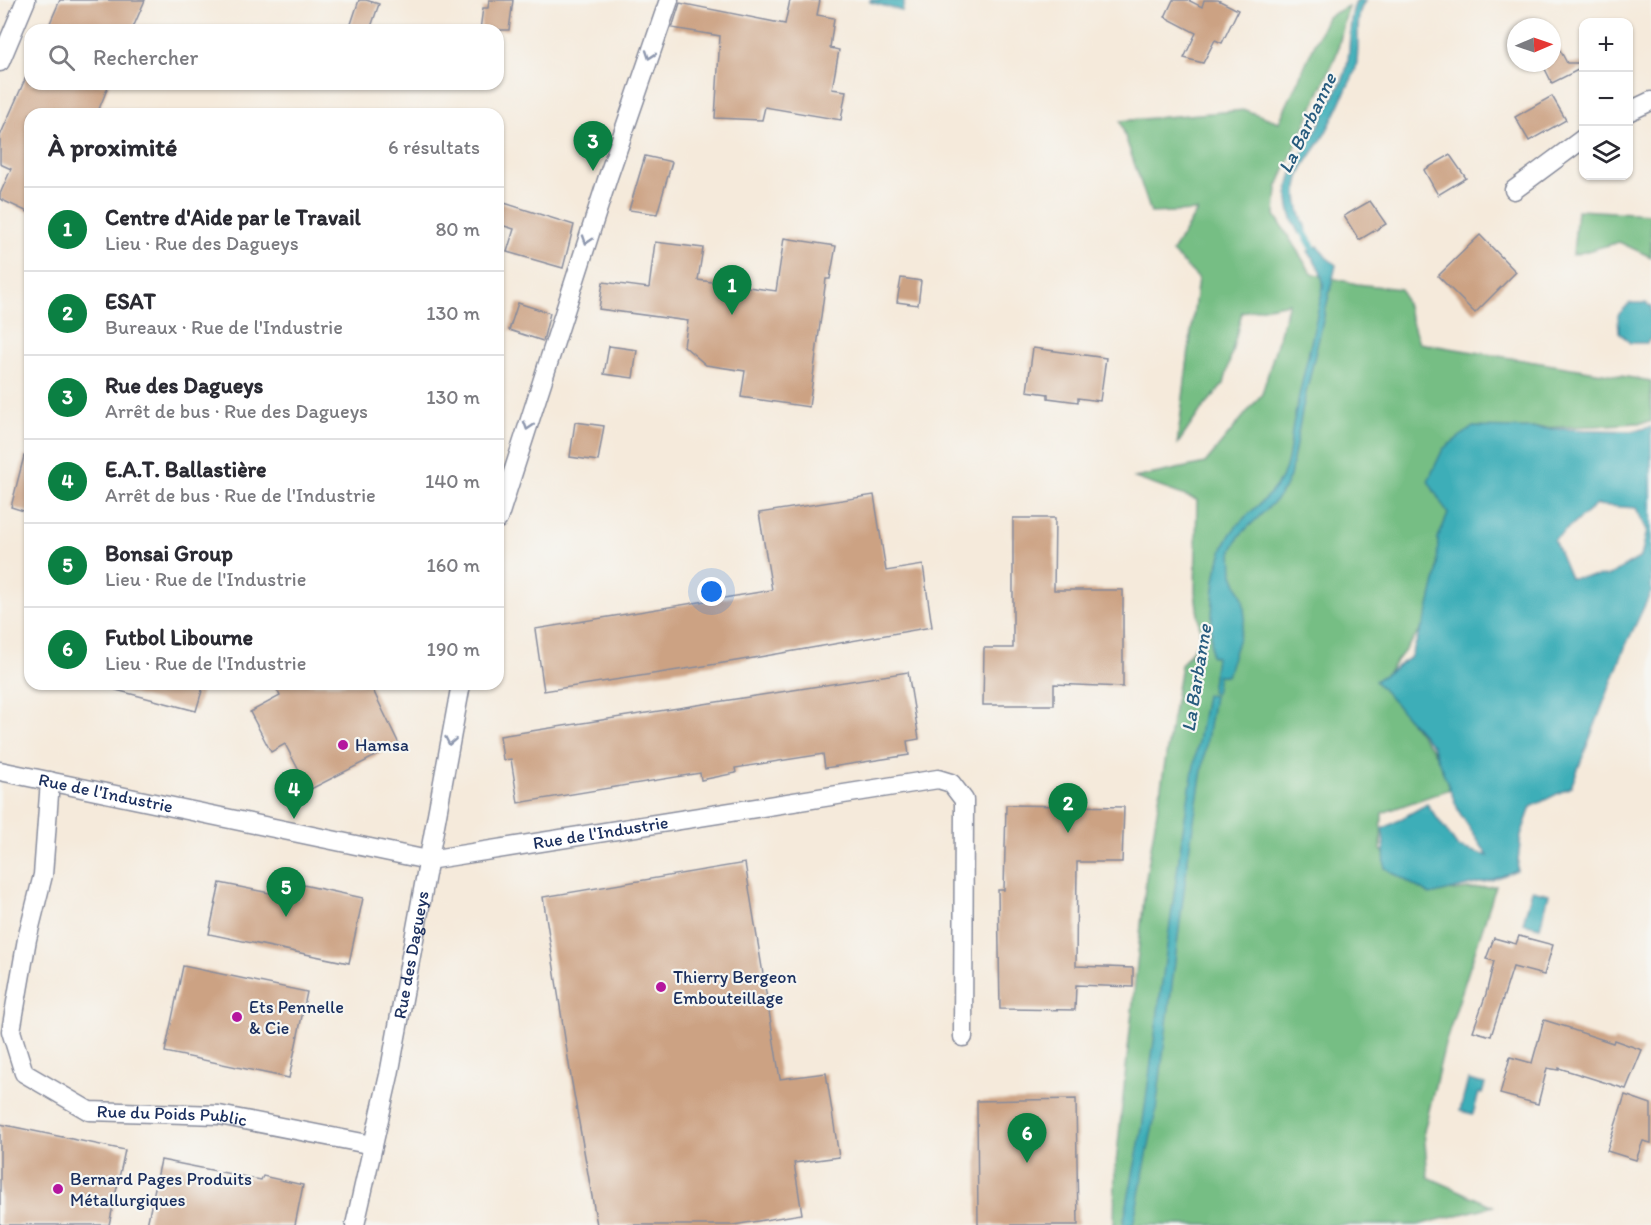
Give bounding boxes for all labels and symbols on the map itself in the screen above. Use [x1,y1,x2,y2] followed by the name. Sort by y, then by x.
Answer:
[1507,18,1561,72] north arrow
[644,49,657,60] one-way arrow
[1272,68,1342,177] water label: La Barbanne
[574,122,612,171] pin: 3
[582,234,595,245] one-way arrow
[712,266,752,315] pin: 1
[522,420,535,431] one-way arrow
[697,577,726,606] your location
[1176,621,1217,733] water label: La Barbanne
[355,734,409,756] place label: Hamsa
[444,736,457,746] one-way arrow
[336,738,350,752] marker: Hamsa
[37,768,175,818] street label: Rue de l'Industrie
[274,770,314,819] pin: 4
[1048,784,1088,833] pin: 2
[531,811,670,854] street label: Rue de l'Industrie
[266,868,306,917] pin: 5
[389,889,434,1021] street label: Rue des Dagueys
[673,966,797,1009] place label: Thierry Bergeon Embouteillage
[654,980,668,994] marker: Thierry Bergeon Embouteillage
[249,996,344,1039] place label: Ets Pennelle & Cie
[230,1010,244,1024] marker: Ets Pennelle & Cie
[96,1100,249,1131] street label: Rue du Poids Public
[1008,1114,1046,1163] pin: 6
[70,1168,252,1211] place label: Bernard Pages Produits Métallurgiques
[51,1182,65,1196] marker: Bernard Pages Produits Métallurgiques

